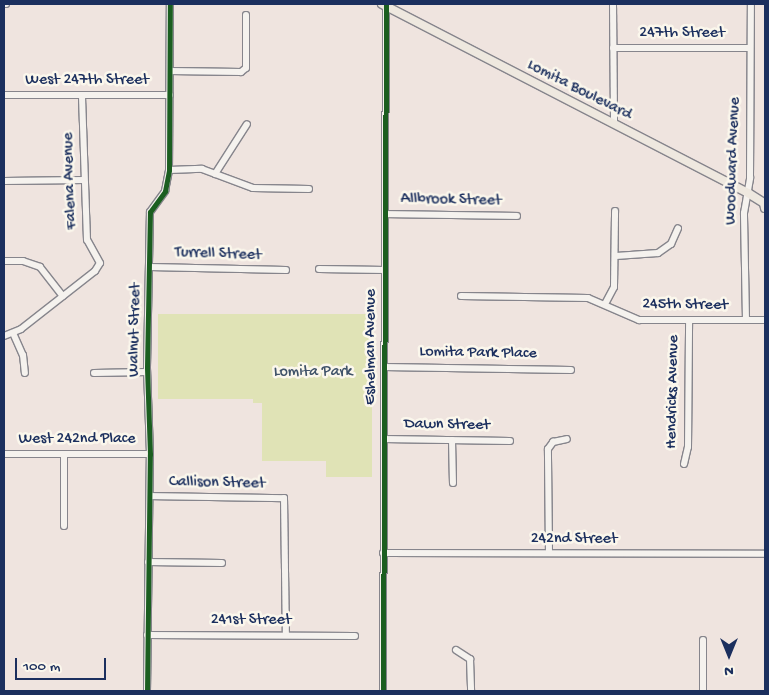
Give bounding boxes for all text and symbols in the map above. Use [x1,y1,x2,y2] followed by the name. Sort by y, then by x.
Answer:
[639,24,725,44] street label: 247th Street
[523,56,635,126] street label: Lomita Boulevard
[25,71,149,91] street label: West 247th Street
[722,97,746,225] street label: Woodward Avenue
[60,132,82,230] street label: Falena Avenue
[400,191,502,211] street label: Allbrook Street
[174,244,262,266] street label: Turrell Street
[126,283,146,377] street label: Walnut Street
[362,289,382,405] street label: Eshelman Avenue
[642,296,728,316] street label: 245th Street
[663,335,685,449] street label: Hendricks Avenue
[419,343,537,365] street label: Lomita Park Place
[274,363,352,383] park label: Lomita Park
[404,416,490,436] street label: Dawn Street
[18,430,136,450] street label: West 242nd Place
[169,474,265,494] street label: Callison Street
[531,530,617,550] street label: 242nd Street
[211,611,291,631] street label: 241st Street
[704,630,754,680] north arrow
[18,648,109,680] scale bar
[23,658,60,676] text: 100 m
[724,662,734,679] text: N

